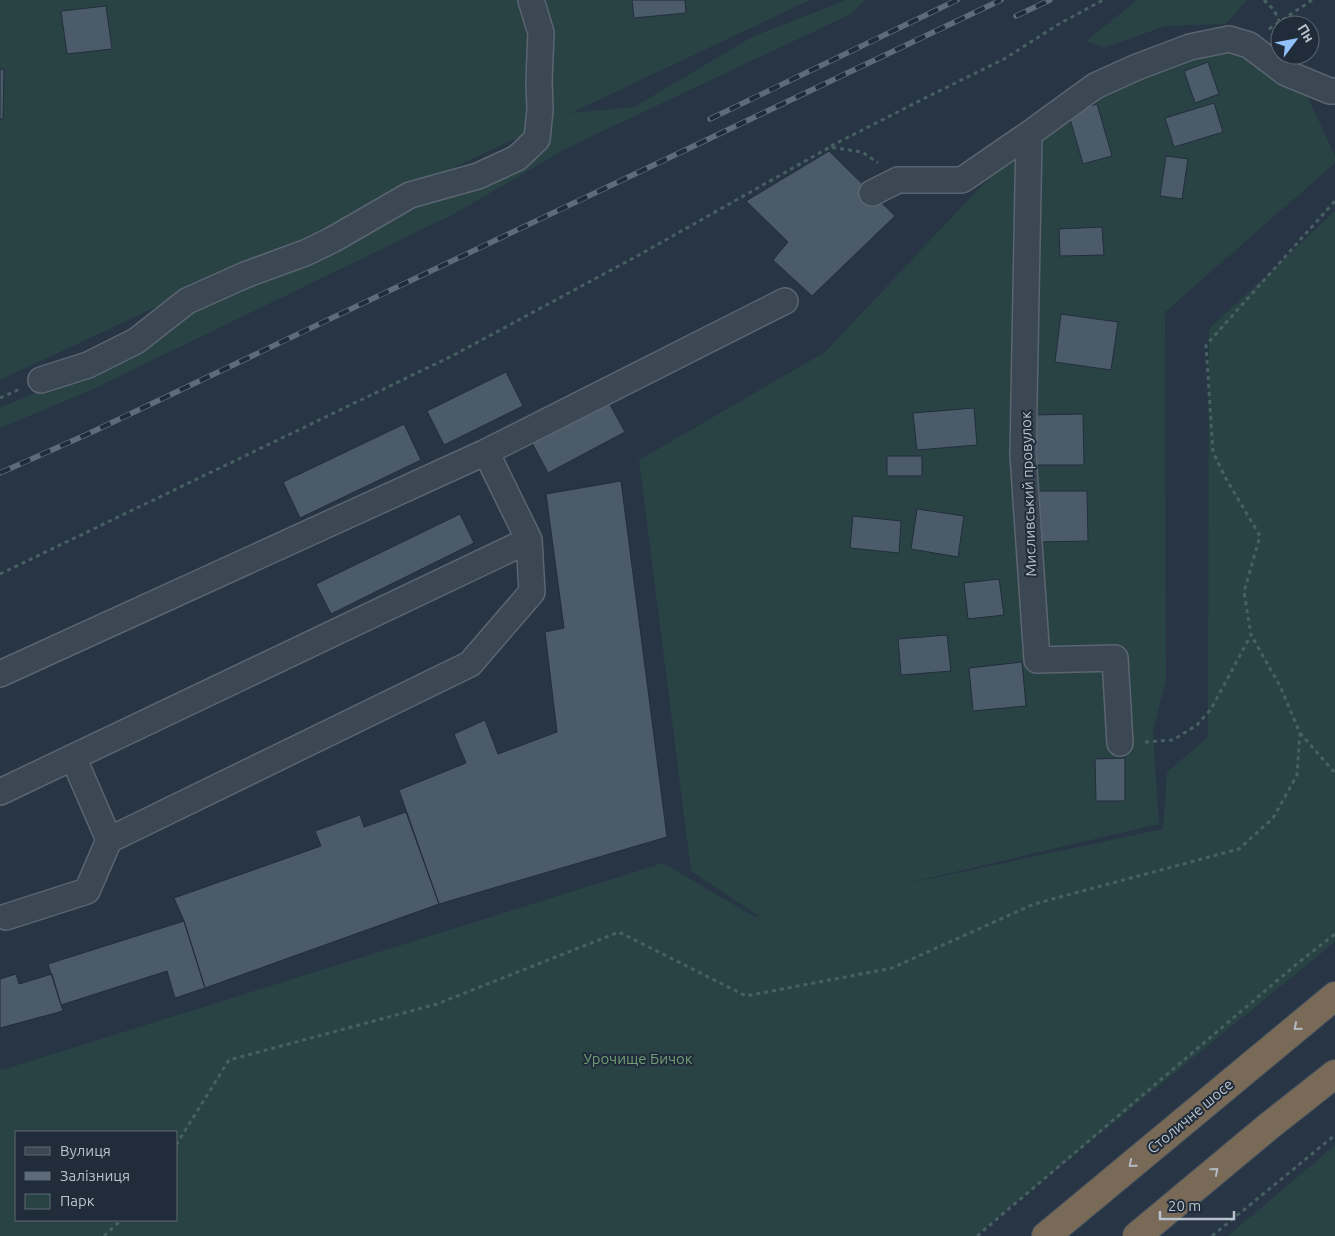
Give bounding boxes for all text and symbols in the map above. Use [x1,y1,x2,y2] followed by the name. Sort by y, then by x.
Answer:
[1270,15,1320,65] north arrow
[1294,21,1318,45] text: Пн
[1017,411,1039,577] street label: Мисливський провулок
[1294,1021,1303,1030] one-way arrow
[583,1050,693,1067] park label: Урочище Бичок
[1144,1075,1236,1157] street label: Столичне шосе
[15,1131,178,1221] legend
[60,1142,111,1159] text: Вулиця
[1129,1159,1138,1167] one-way arrow
[60,1167,130,1184] text: Залізниця
[1209,1168,1218,1177] one-way arrow
[1160,1188,1234,1220] scale bar
[60,1192,95,1209] text: Парк
[1168,1197,1201,1214] text: 20 m

